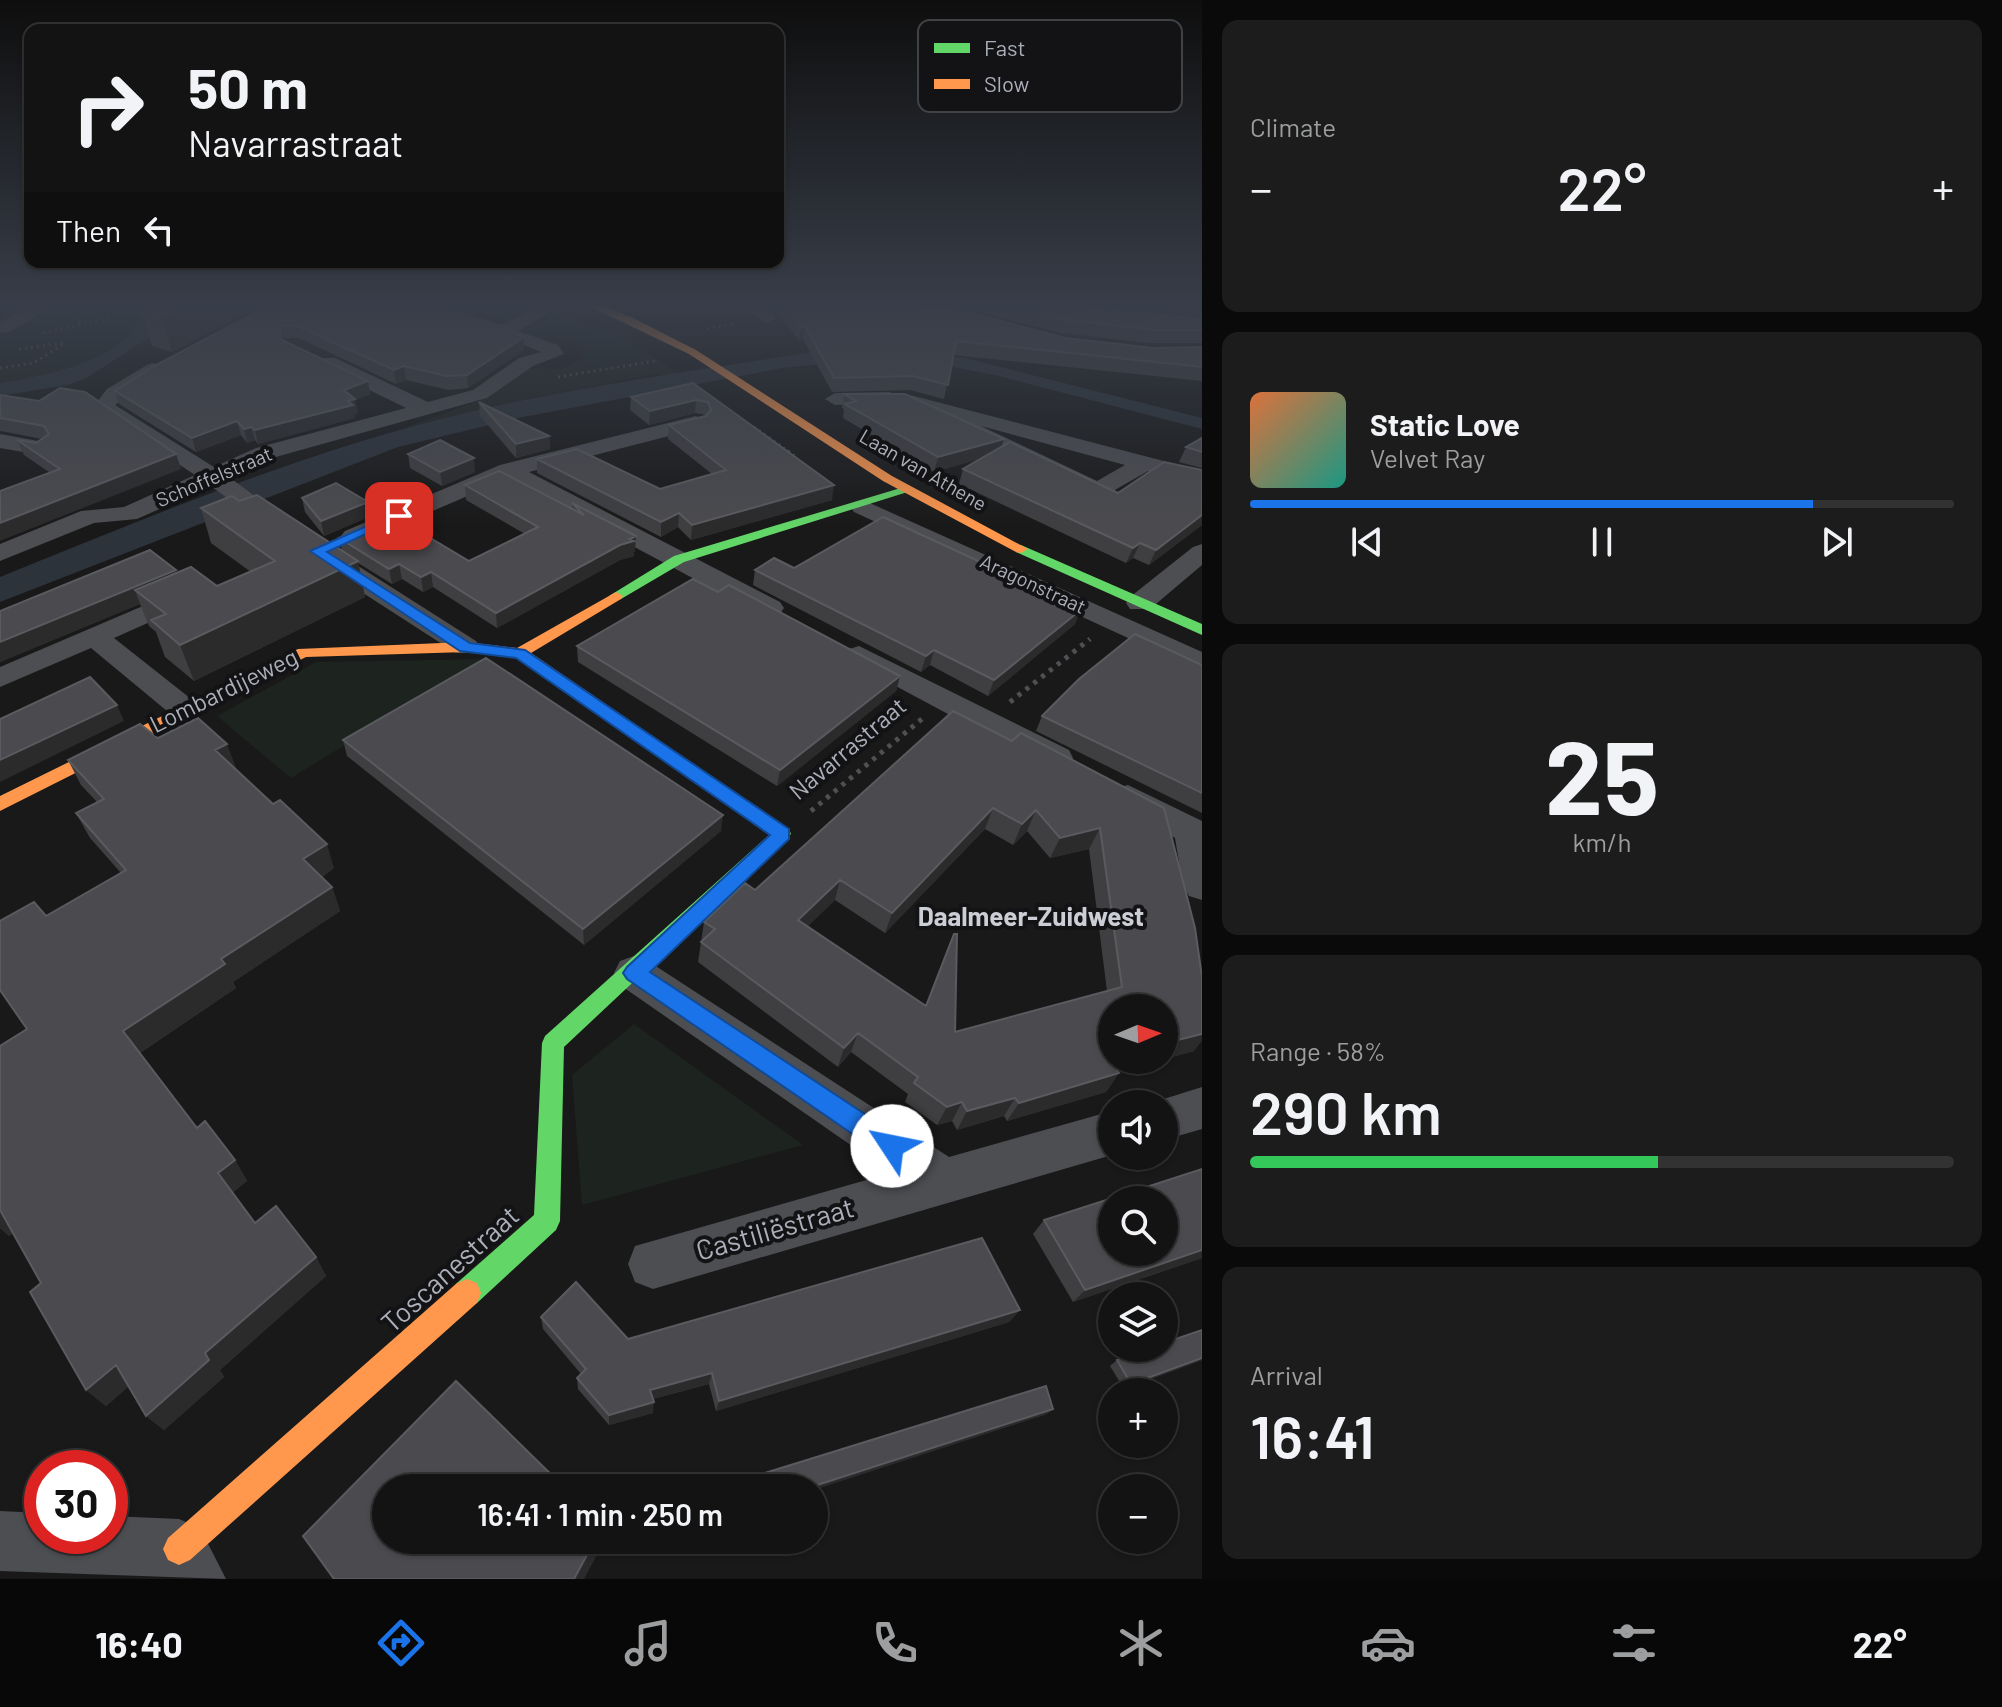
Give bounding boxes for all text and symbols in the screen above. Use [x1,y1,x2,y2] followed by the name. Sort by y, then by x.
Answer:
[918,20,1182,112] legend
[984,34,1026,60] text: Fast
[188,53,308,120] text: 50 m
[56,56,160,160] icon: right
[984,70,1029,96] text: Slow
[1250,111,1336,142] text: Climate
[188,121,403,164] text: Navarrastraat
[1558,151,1646,223] text: 22°
[1250,161,1272,214] text: −
[1932,161,1954,214] text: +
[137,208,181,252] icon: left
[56,212,121,248] text: Then
[1370,406,1520,442] text: Static Love
[856,423,991,515] street label: Laan van Athene
[152,441,275,511] street label: Schoffelstraat
[1370,442,1485,473] text: Velvet Ray
[365,482,433,550] pin
[377,494,421,538] icon: arrive
[1345,520,1389,564] icon: previous
[1580,520,1624,564] icon: pause
[1815,520,1859,564] icon: next
[977,548,1090,618] street label: Aragonstraat
[145,641,302,738] street label: Lombardijeweg
[783,691,911,805] street label: Navarrastraat
[1545,711,1659,836] text: 25
[1573,826,1631,857] text: km/h
[918,900,1144,931] district label: Daalmeer-Zuidwest
[1098,994,1178,1074] north arrow
[1098,994,1178,1554] map controls
[1250,1035,1386,1066] text: Range · 58%
[1250,1075,1442,1147] text: 290 km
[1098,1090,1178,1170] button: sound
[850,1104,934,1188] position arrow
[1098,1186,1178,1266] button: search
[692,1189,858,1267] street label: Castiliëstraat
[373,1198,525,1339] street label: Toscanestraat
[1098,1282,1178,1362] button: layers
[1250,1359,1323,1390] text: Arrival
[1098,1378,1178,1458] button: +
[1250,1399,1375,1471] text: 16:41
[24,1450,128,1554] speed limit sign: 30
[1098,1474,1178,1554] button: −
[477,1496,723,1532] text: 16:41 · 1 min · 250 m
[373,1615,429,1671] icon: directions
[620,1615,676,1671] icon: music
[867,1615,923,1671] icon: phone
[1113,1615,1169,1671] icon: climate
[1360,1615,1416,1671] icon: car
[1606,1615,1662,1671] icon: filters
[95,1622,183,1665] text: 16:40
[1853,1622,1907,1665] text: 22°

